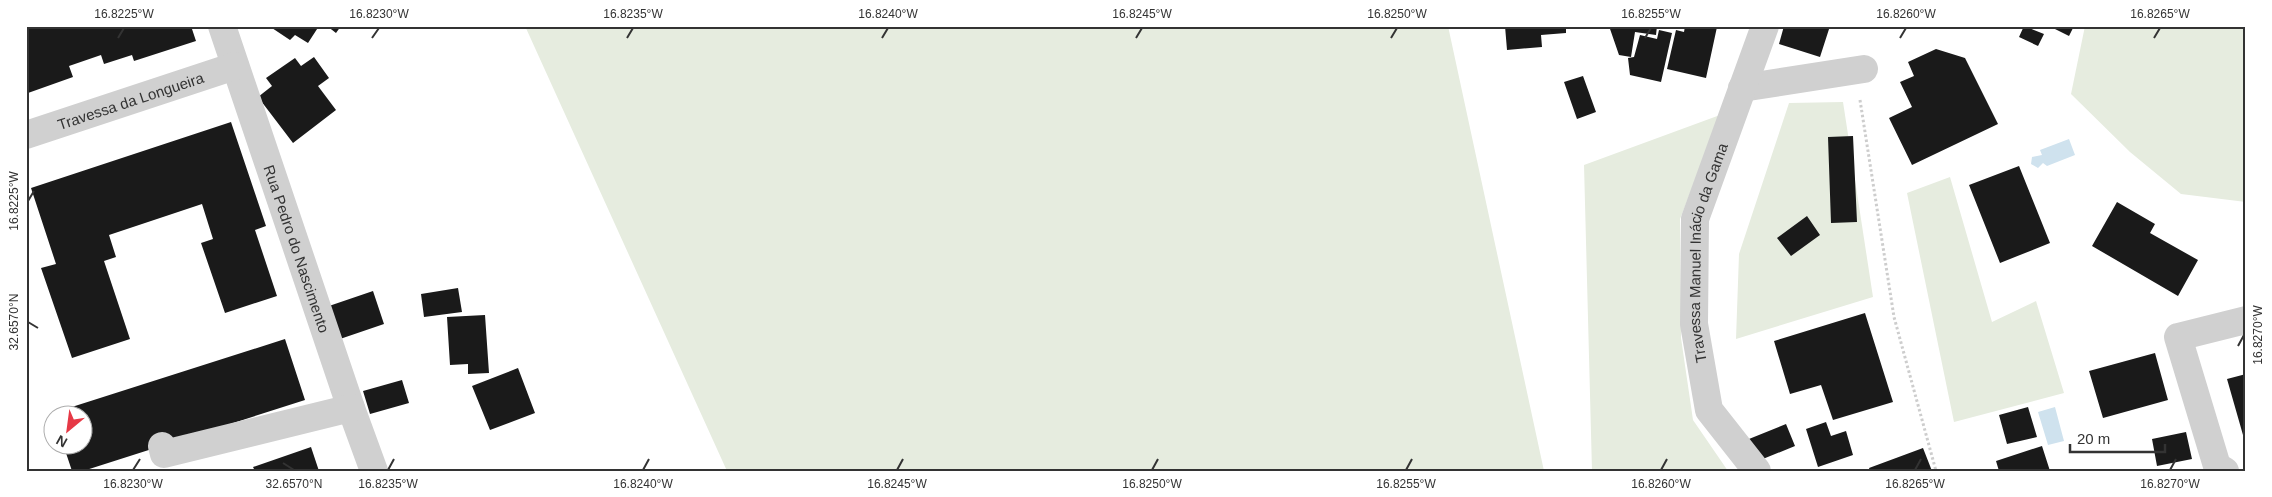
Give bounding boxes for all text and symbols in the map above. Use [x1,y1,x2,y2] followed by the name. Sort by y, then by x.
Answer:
[94,7,154,21] text: 16.8225°W
[349,7,409,21] text: 16.8230°W
[603,7,663,21] text: 16.8235°W
[858,7,918,21] text: 16.8240°W
[1112,7,1172,21] text: 16.8245°W
[1367,7,1427,21] text: 16.8250°W
[1621,7,1681,21] text: 16.8255°W
[1876,7,1936,21] text: 16.8260°W
[2130,7,2190,21] text: 16.8265°W
[55,68,206,133] street label: Travessa da Longueira
[1685,140,1731,364] street label: Travessa Manuel Inácio da Gama
[261,163,333,335] street label: Rua Pedro do Nascimento
[7,171,21,231] text: 16.8225°W
[7,294,21,350] text: 32.6570°N
[2251,305,2265,365] text: 16.8270°W
[42,404,92,454] north arrow
[2070,422,2164,454] scale bar
[2077,430,2110,447] text: 20 m
[53,432,70,451] text: N
[103,477,163,491] text: 16.8230°W
[266,477,322,491] text: 32.6570°N
[358,477,418,491] text: 16.8235°W
[613,477,673,491] text: 16.8240°W
[867,477,927,491] text: 16.8245°W
[1122,477,1182,491] text: 16.8250°W
[1376,477,1436,491] text: 16.8255°W
[1631,477,1691,491] text: 16.8260°W
[1885,477,1945,491] text: 16.8265°W
[2140,477,2200,491] text: 16.8270°W

